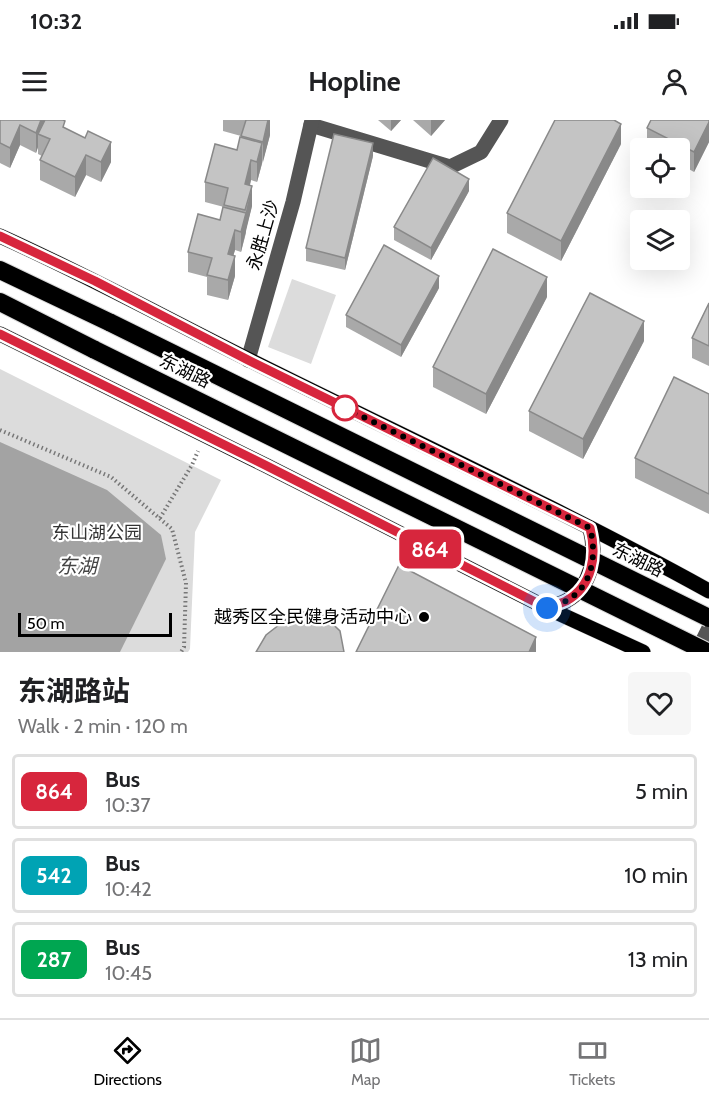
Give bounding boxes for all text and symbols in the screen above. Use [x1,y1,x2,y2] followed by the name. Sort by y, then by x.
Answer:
[30,8,82,35] text: 10:32
[18,65,51,98] icon: menu
[308,65,401,98] text: Hopline
[658,65,691,98] icon: person
[630,138,690,270] map controls
[630,138,690,198] button: locate
[243,197,283,273] street label: 永胜上沙
[630,210,690,270] button: layers
[156,349,214,393] street label: 东湖路
[332,395,358,421] unlabelled marker
[52,522,142,544] park label: 东山湖公园
[396,530,464,568] line badge: 864
[411,537,449,562] text: 864
[609,538,667,582] street label: 东湖路
[57,554,100,578] water label: 东湖
[532,593,562,623] your location
[214,606,412,628] place label: 越秀区全民健身活动中心
[18,610,172,638] scale bar
[417,610,431,624] marker: 越秀区全民健身活动中心
[27,614,64,633] text: 50 m
[628,672,691,735] button: heart
[18,674,130,708] text: 东湖路站
[18,714,188,738] text: Walk · 2 min · 120 m
[105,766,140,793] text: Bus
[635,778,688,805] text: 5 min
[35,779,73,804] text: 864
[105,793,151,817] text: 10:37
[105,850,140,877] text: Bus
[624,862,688,889] text: 10 min
[36,863,72,888] text: 542
[105,877,152,901] text: 10:42
[105,934,140,961] text: Bus
[628,946,688,973] text: 13 min
[37,947,71,972] text: 287
[105,961,152,985] text: 10:45
[94,1034,162,1089] tab: Directions
[349,1034,382,1089] tab: Map
[569,1034,615,1089] tab: Tickets

